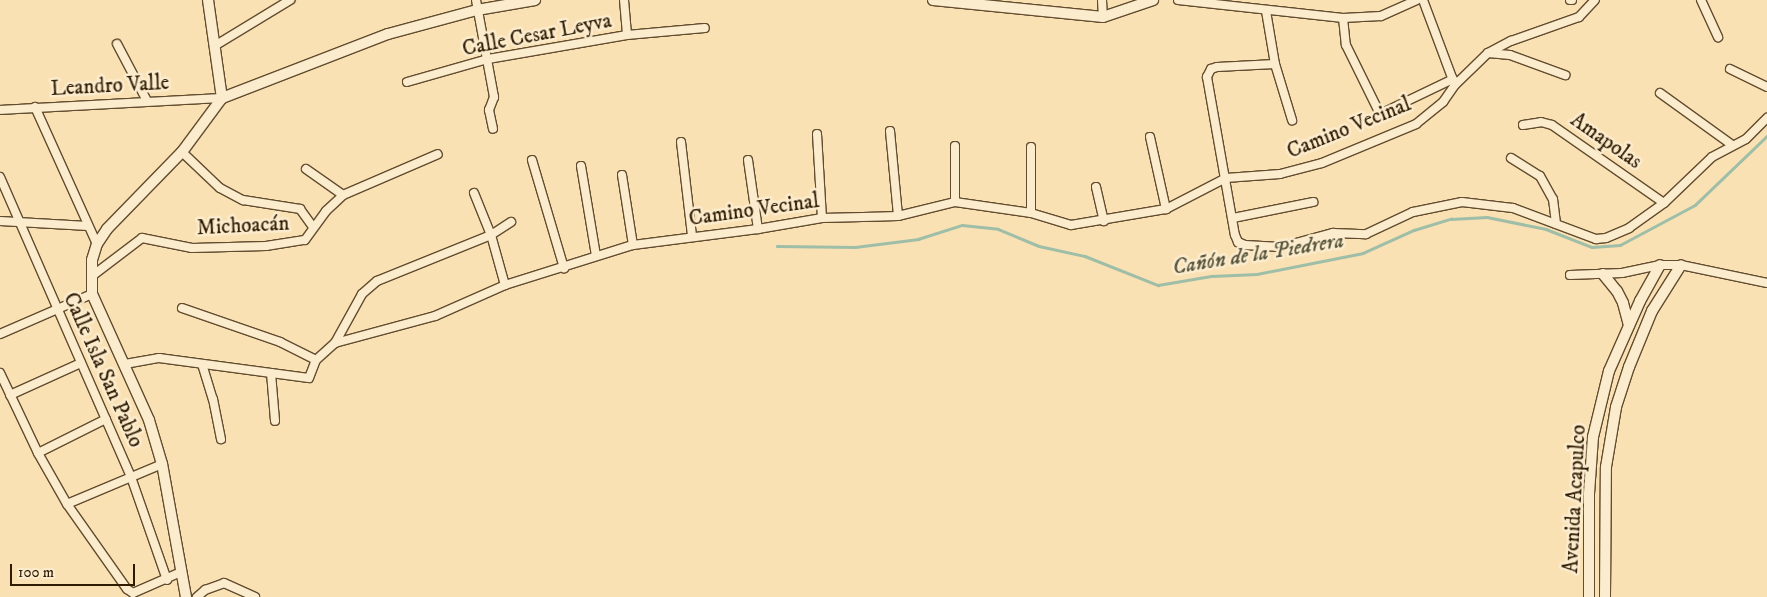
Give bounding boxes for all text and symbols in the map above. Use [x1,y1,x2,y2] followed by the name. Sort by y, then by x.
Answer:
[460,8,614,62] street label: Calle Cesar Leyva
[50,70,170,102] street label: Leandro Valle
[1283,92,1415,164] street label: Camino Vecinal
[1566,107,1646,175] street label: Amapolas
[687,188,821,232] street label: Camino Vecinal
[196,211,290,241] street label: Michoacán
[1170,227,1346,281] water label: Cañón de la Piedrera
[58,289,148,451] street label: Calle Isla San Pablo
[1559,424,1591,574] street label: Avenida Acapulco
[12,554,138,586] scale bar
[18,563,54,582] text: 100 m

